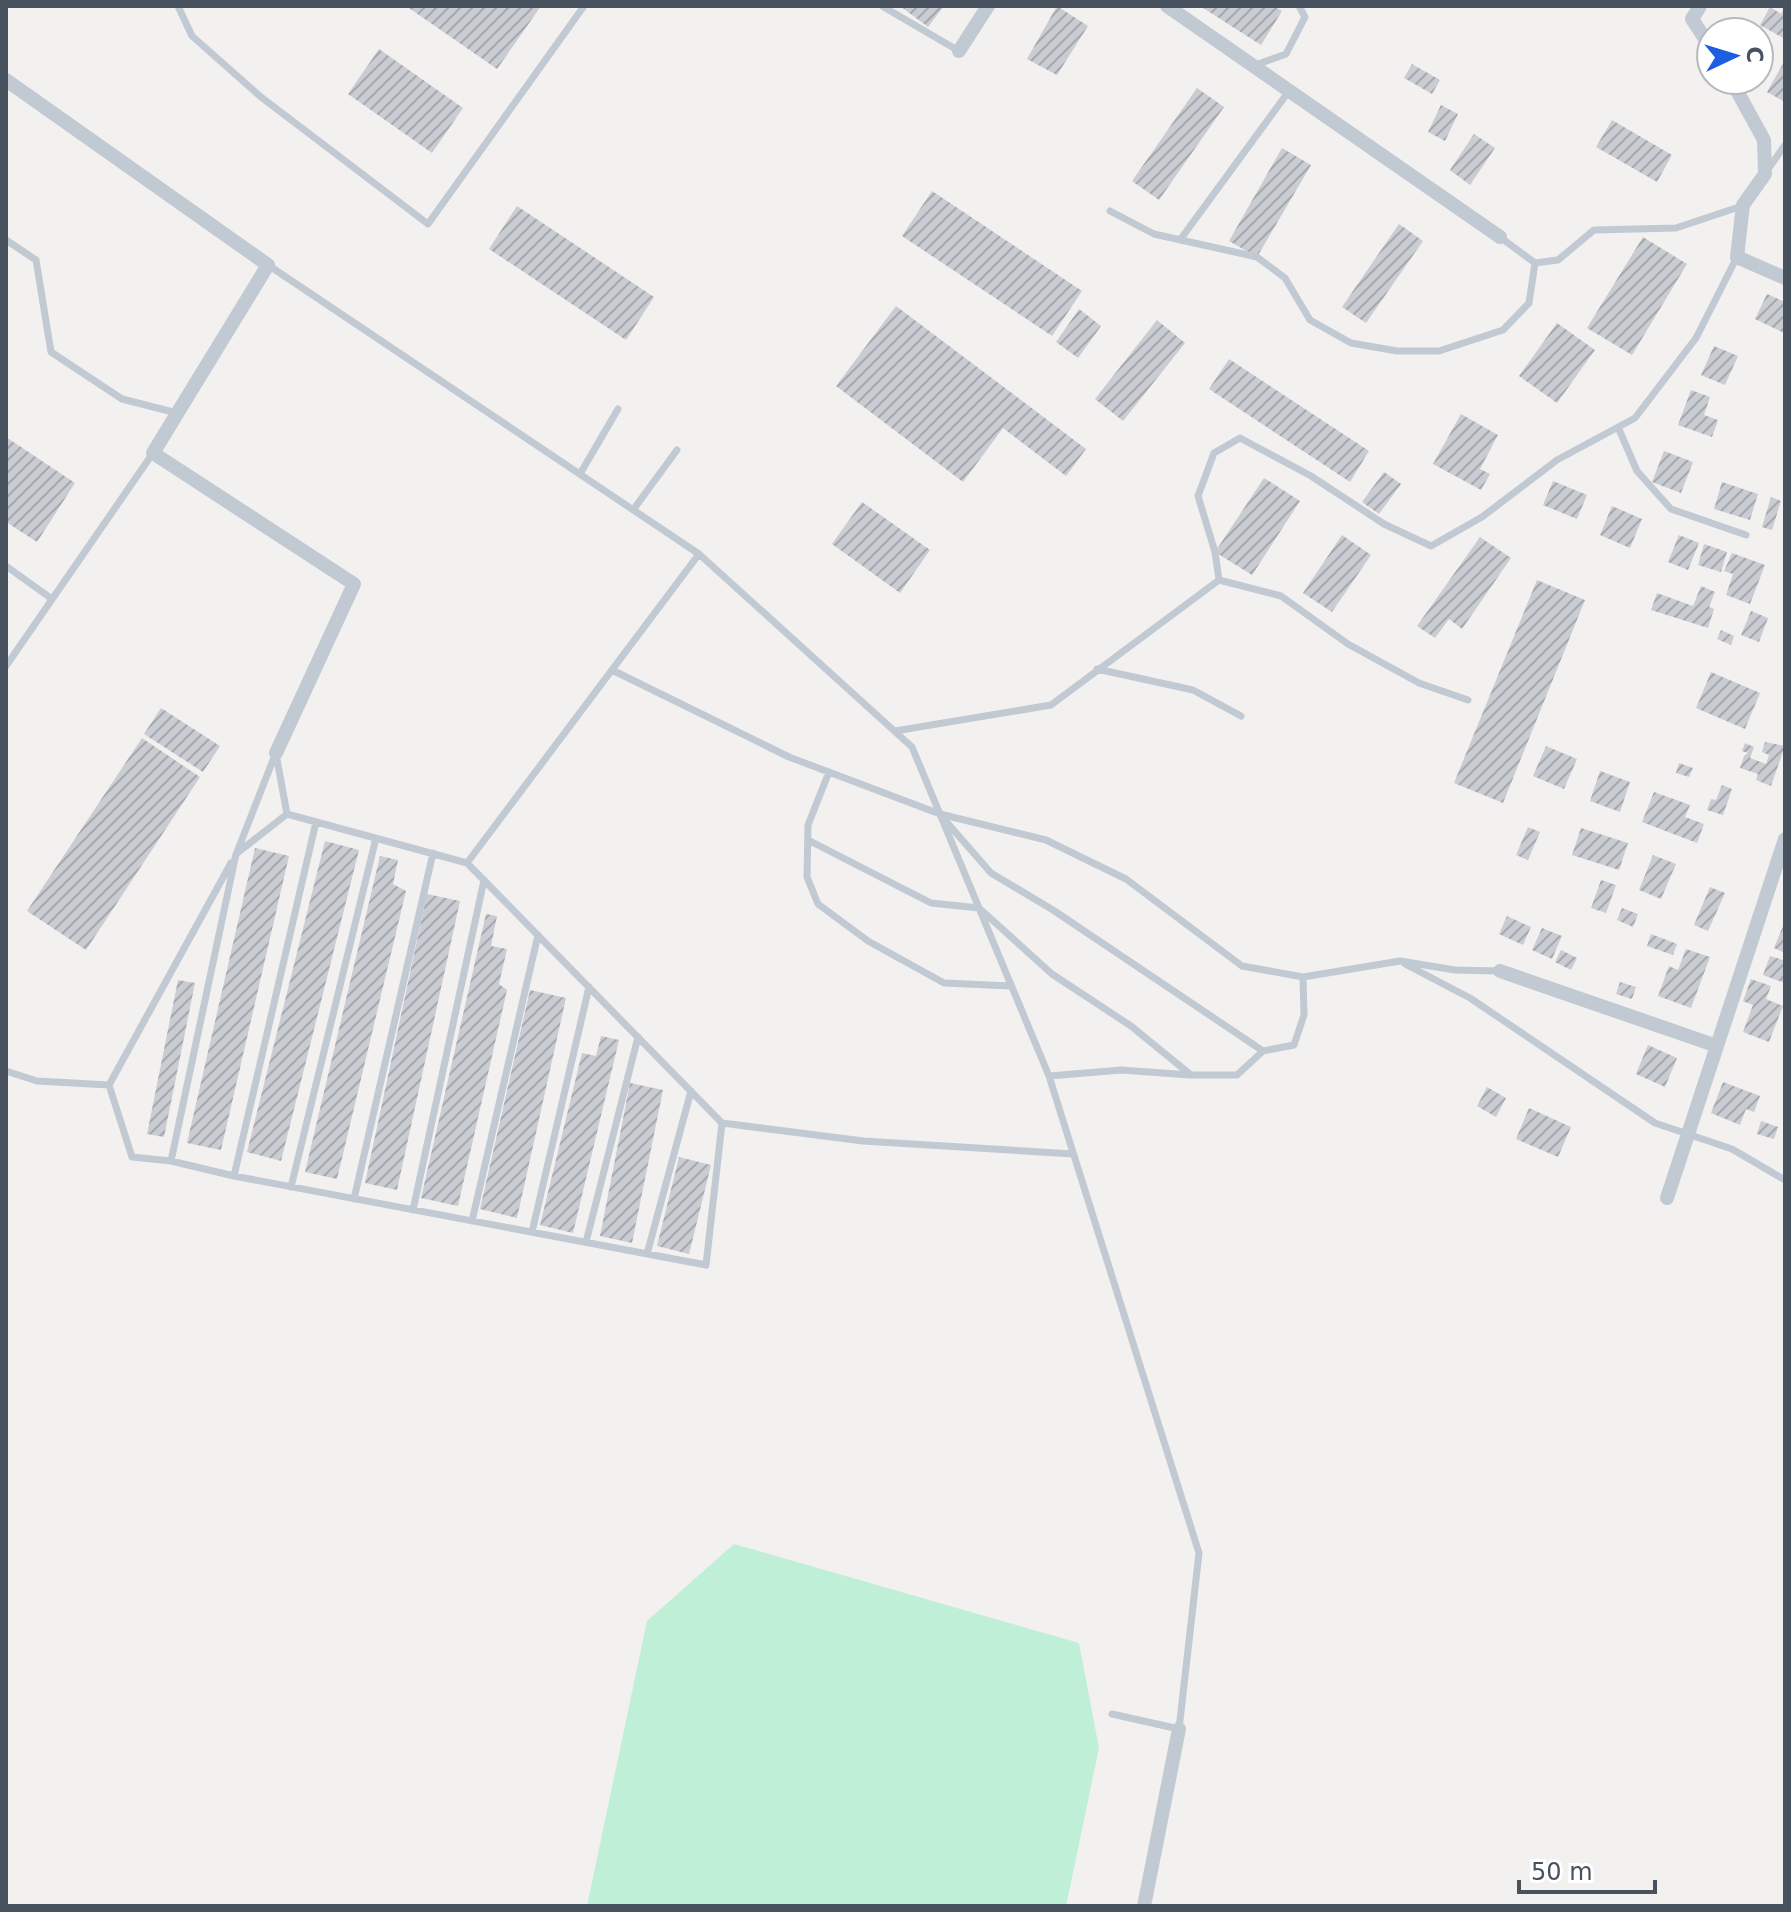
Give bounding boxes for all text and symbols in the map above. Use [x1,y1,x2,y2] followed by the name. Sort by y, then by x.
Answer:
[1695,16,1775,96] north arrow
[1741,46,1767,64] text: С
[1519,1844,1655,1894] scale bar
[1531,1858,1593,1886] text: 50 m

